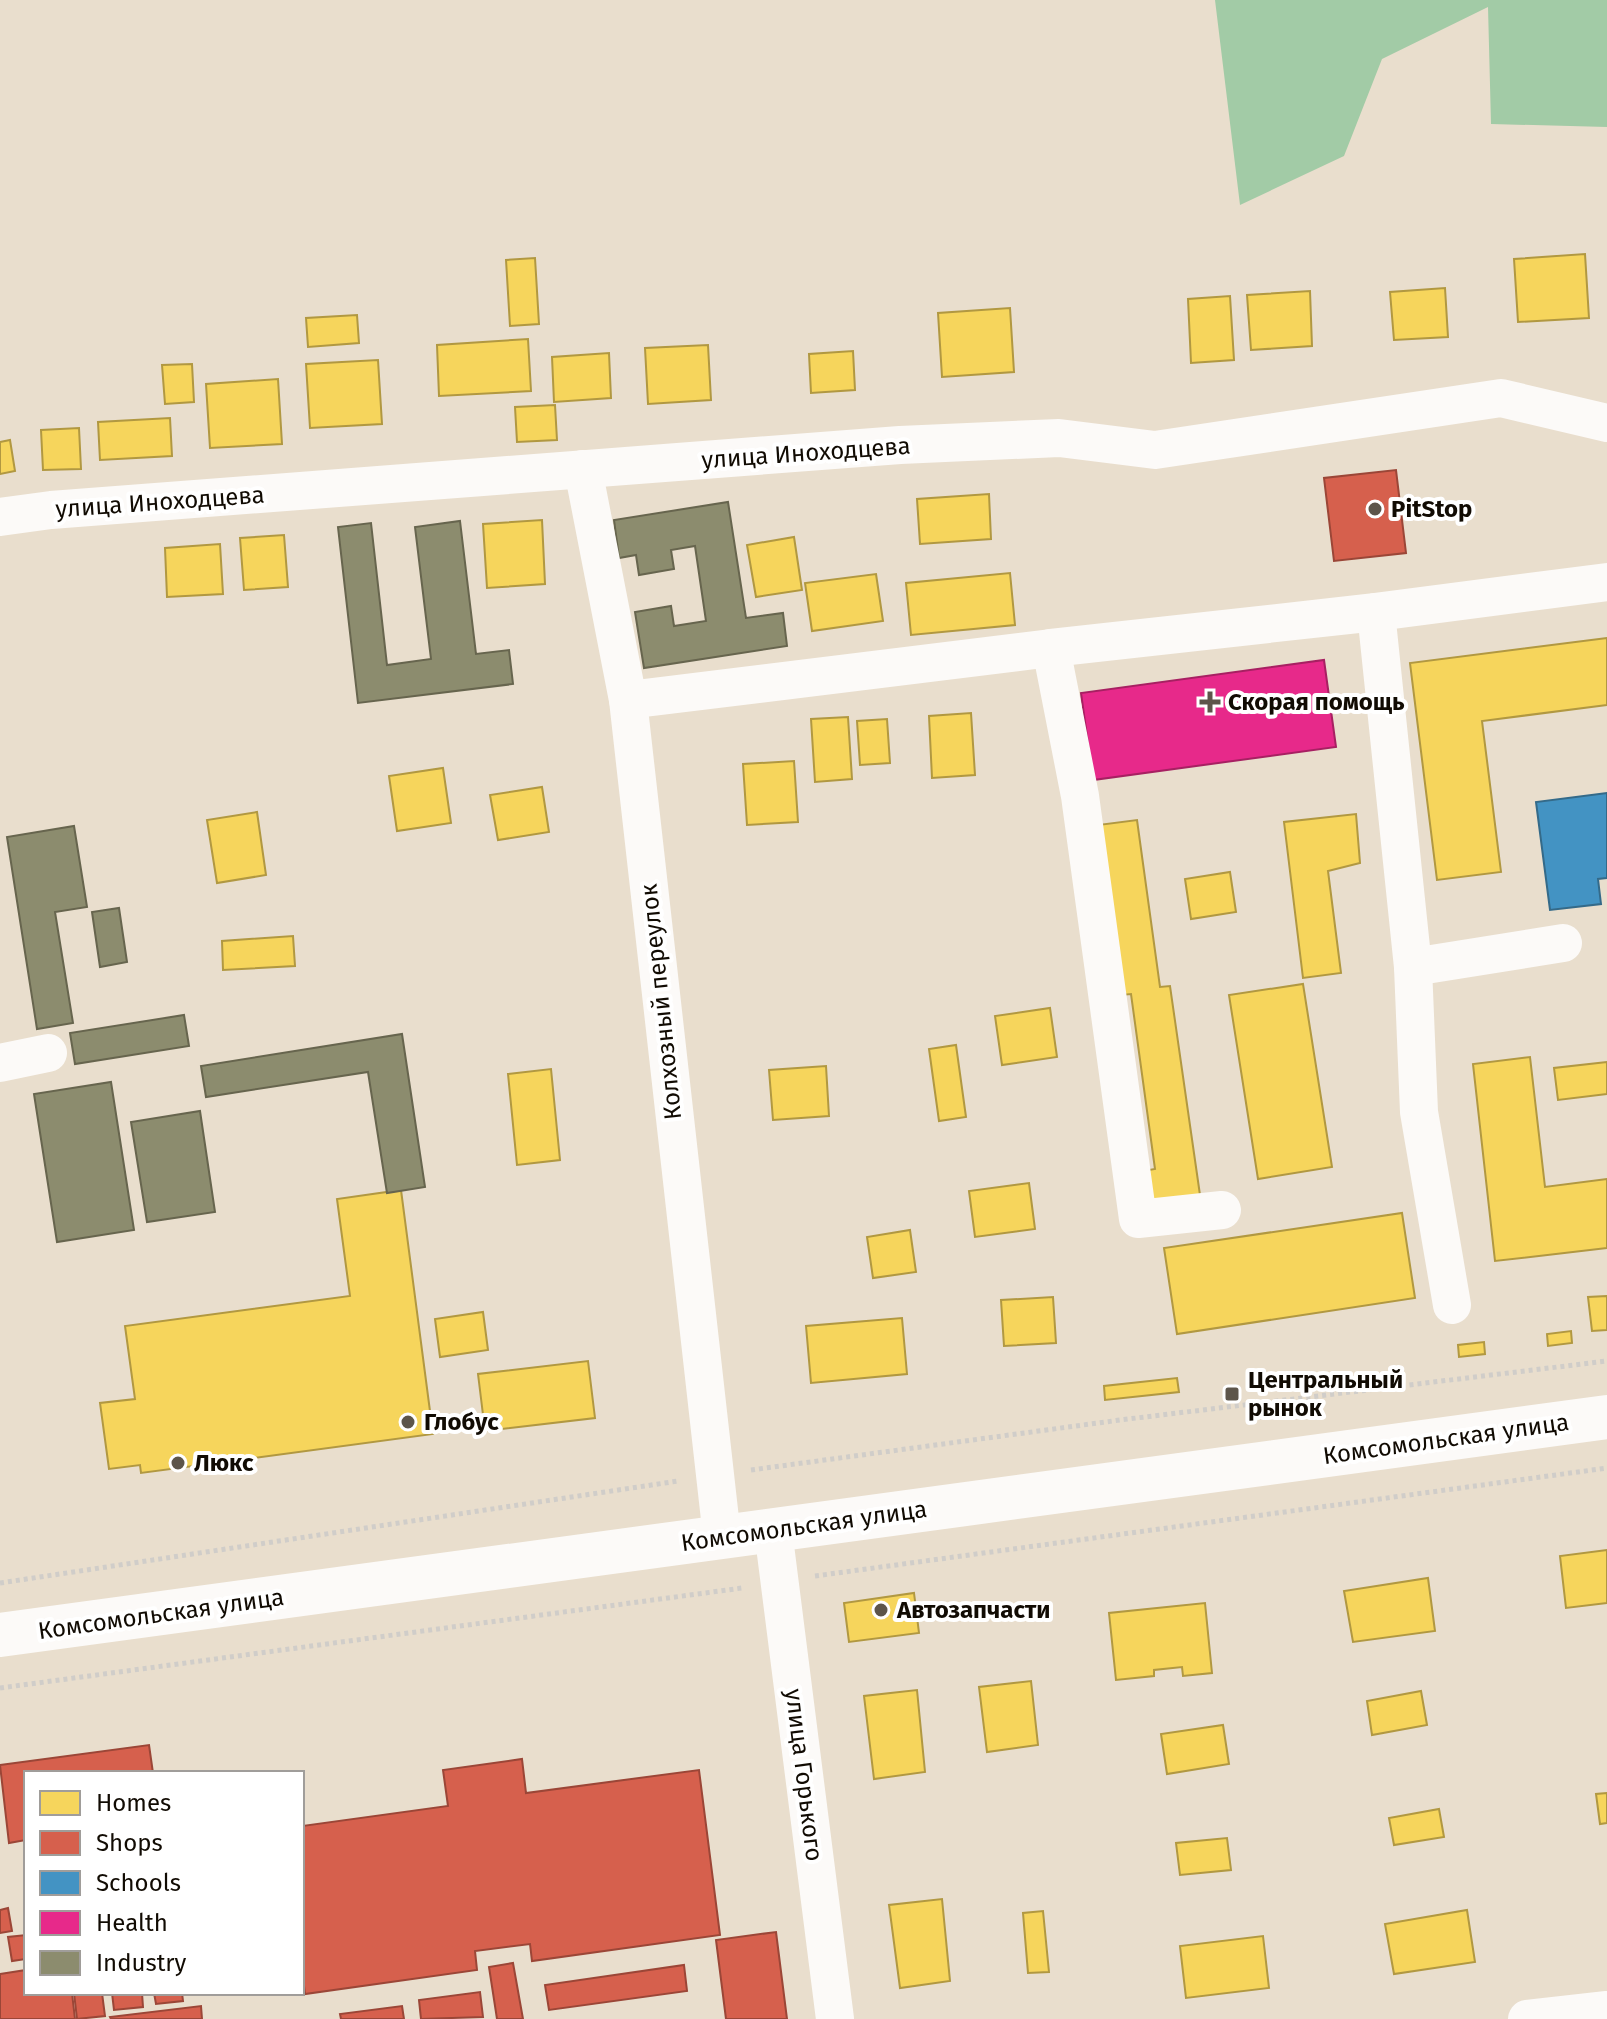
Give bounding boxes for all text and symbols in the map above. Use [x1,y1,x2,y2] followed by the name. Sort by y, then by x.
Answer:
[701,432,911,474] street label: улица Иноходцева
[55,481,265,523] street label: улица Иноходцева
[1391,495,1472,523] place label: PitStop
[1366,500,1384,518] marker: PitStop
[1228,688,1405,716] place label: Скорая помощь
[1199,691,1221,713] marker: Скорая помощь
[635,882,687,1121] street label: Колхозный переулок
[1248,1366,1403,1422] place label: Центральный рынок
[1223,1385,1241,1403] marker: Центральный рынок
[424,1408,499,1436] place label: Глобус
[1321,1408,1571,1470] street label: Комсомольская улица
[399,1413,417,1431] marker: Глобус
[194,1449,254,1477] place label: Люкс
[169,1454,187,1472] marker: Люкс
[679,1495,929,1557] street label: Комсомольская улица
[36,1583,286,1645] street label: Комсомольская улица
[896,1596,1050,1624] place label: Автозапчасти
[872,1601,890,1619] marker: Автозапчасти
[780,1687,828,1863] street label: улица Горького
[24,1771,304,1995] legend
[96,1789,171,1817] text: Homes
[96,1829,163,1857] text: Shops
[96,1869,181,1897] text: Schools
[96,1909,168,1937] text: Health
[96,1949,187,1977] text: Industry

